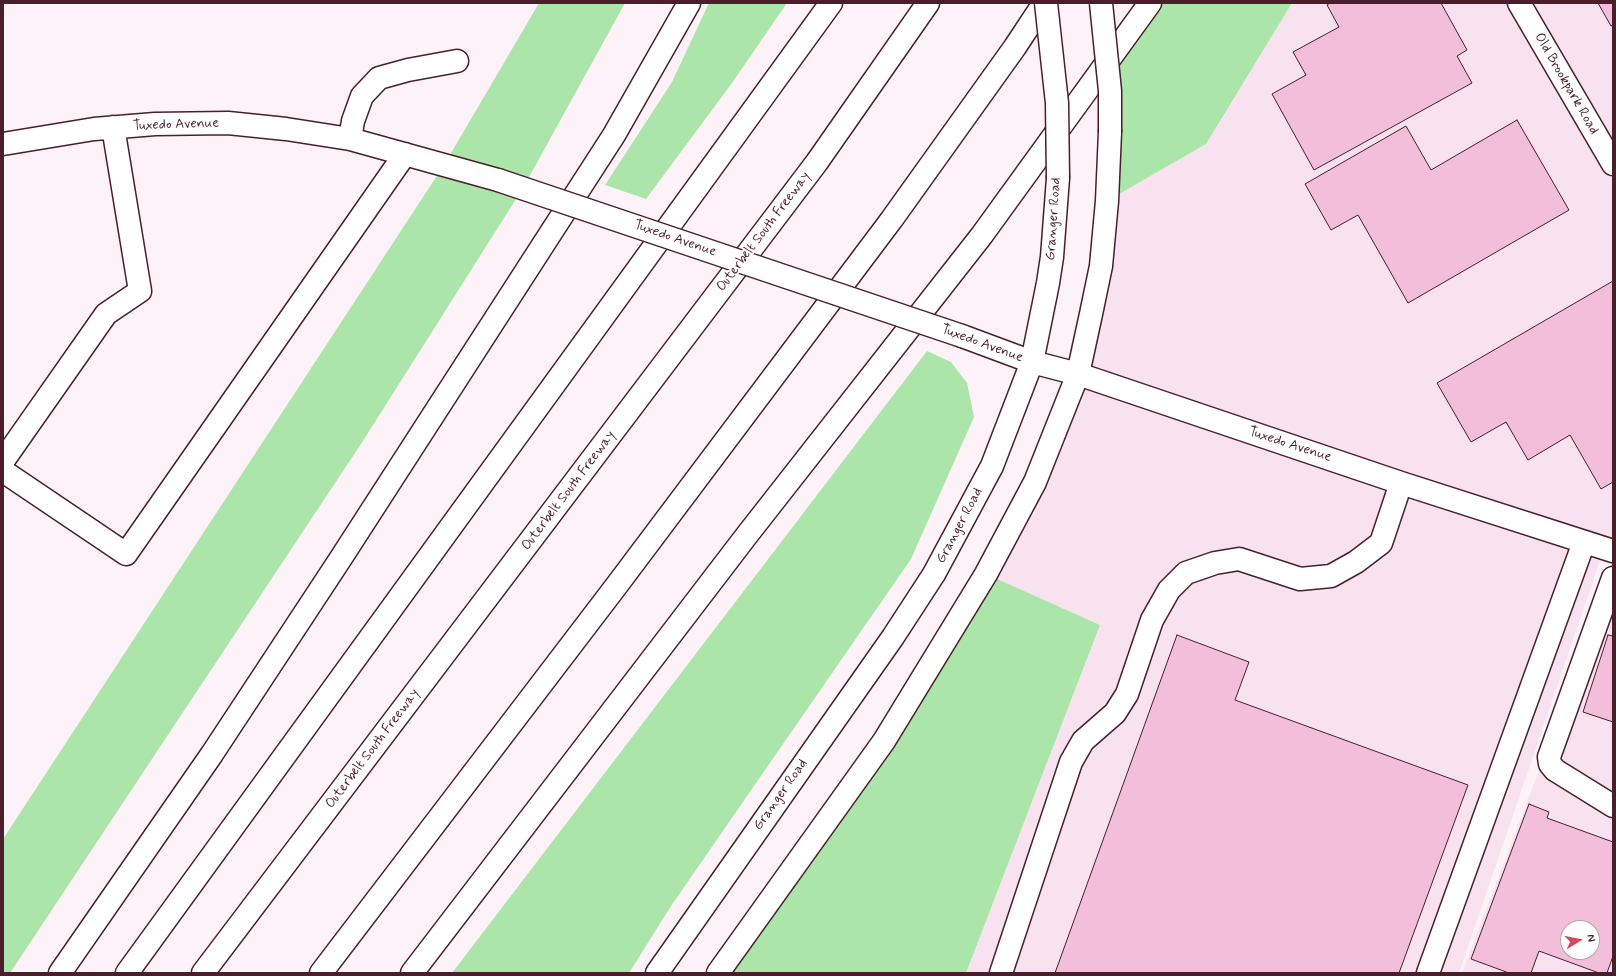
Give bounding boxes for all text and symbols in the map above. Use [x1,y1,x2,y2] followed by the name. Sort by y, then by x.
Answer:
[1530,30,1602,138] street label: Old Brookpark Road
[133,115,219,135] street label: Tuxedo Avenue
[714,169,814,295] street label: Outerbelt South Freeway
[1043,177,1065,261] street label: Granger Road
[632,217,718,261] street label: Tuxedo Avenue
[939,321,1025,367] street label: Tuxedo Avenue
[1246,424,1334,466] street label: Tuxedo Avenue
[519,428,619,554] street label: Outerbelt South Freeway
[933,485,987,567] street label: Granger Road
[323,686,423,812] street label: Outerbelt South Freeway
[750,756,812,834] street label: Granger Road
[1560,920,1600,960] north arrow
[1583,933,1598,943] text: N

